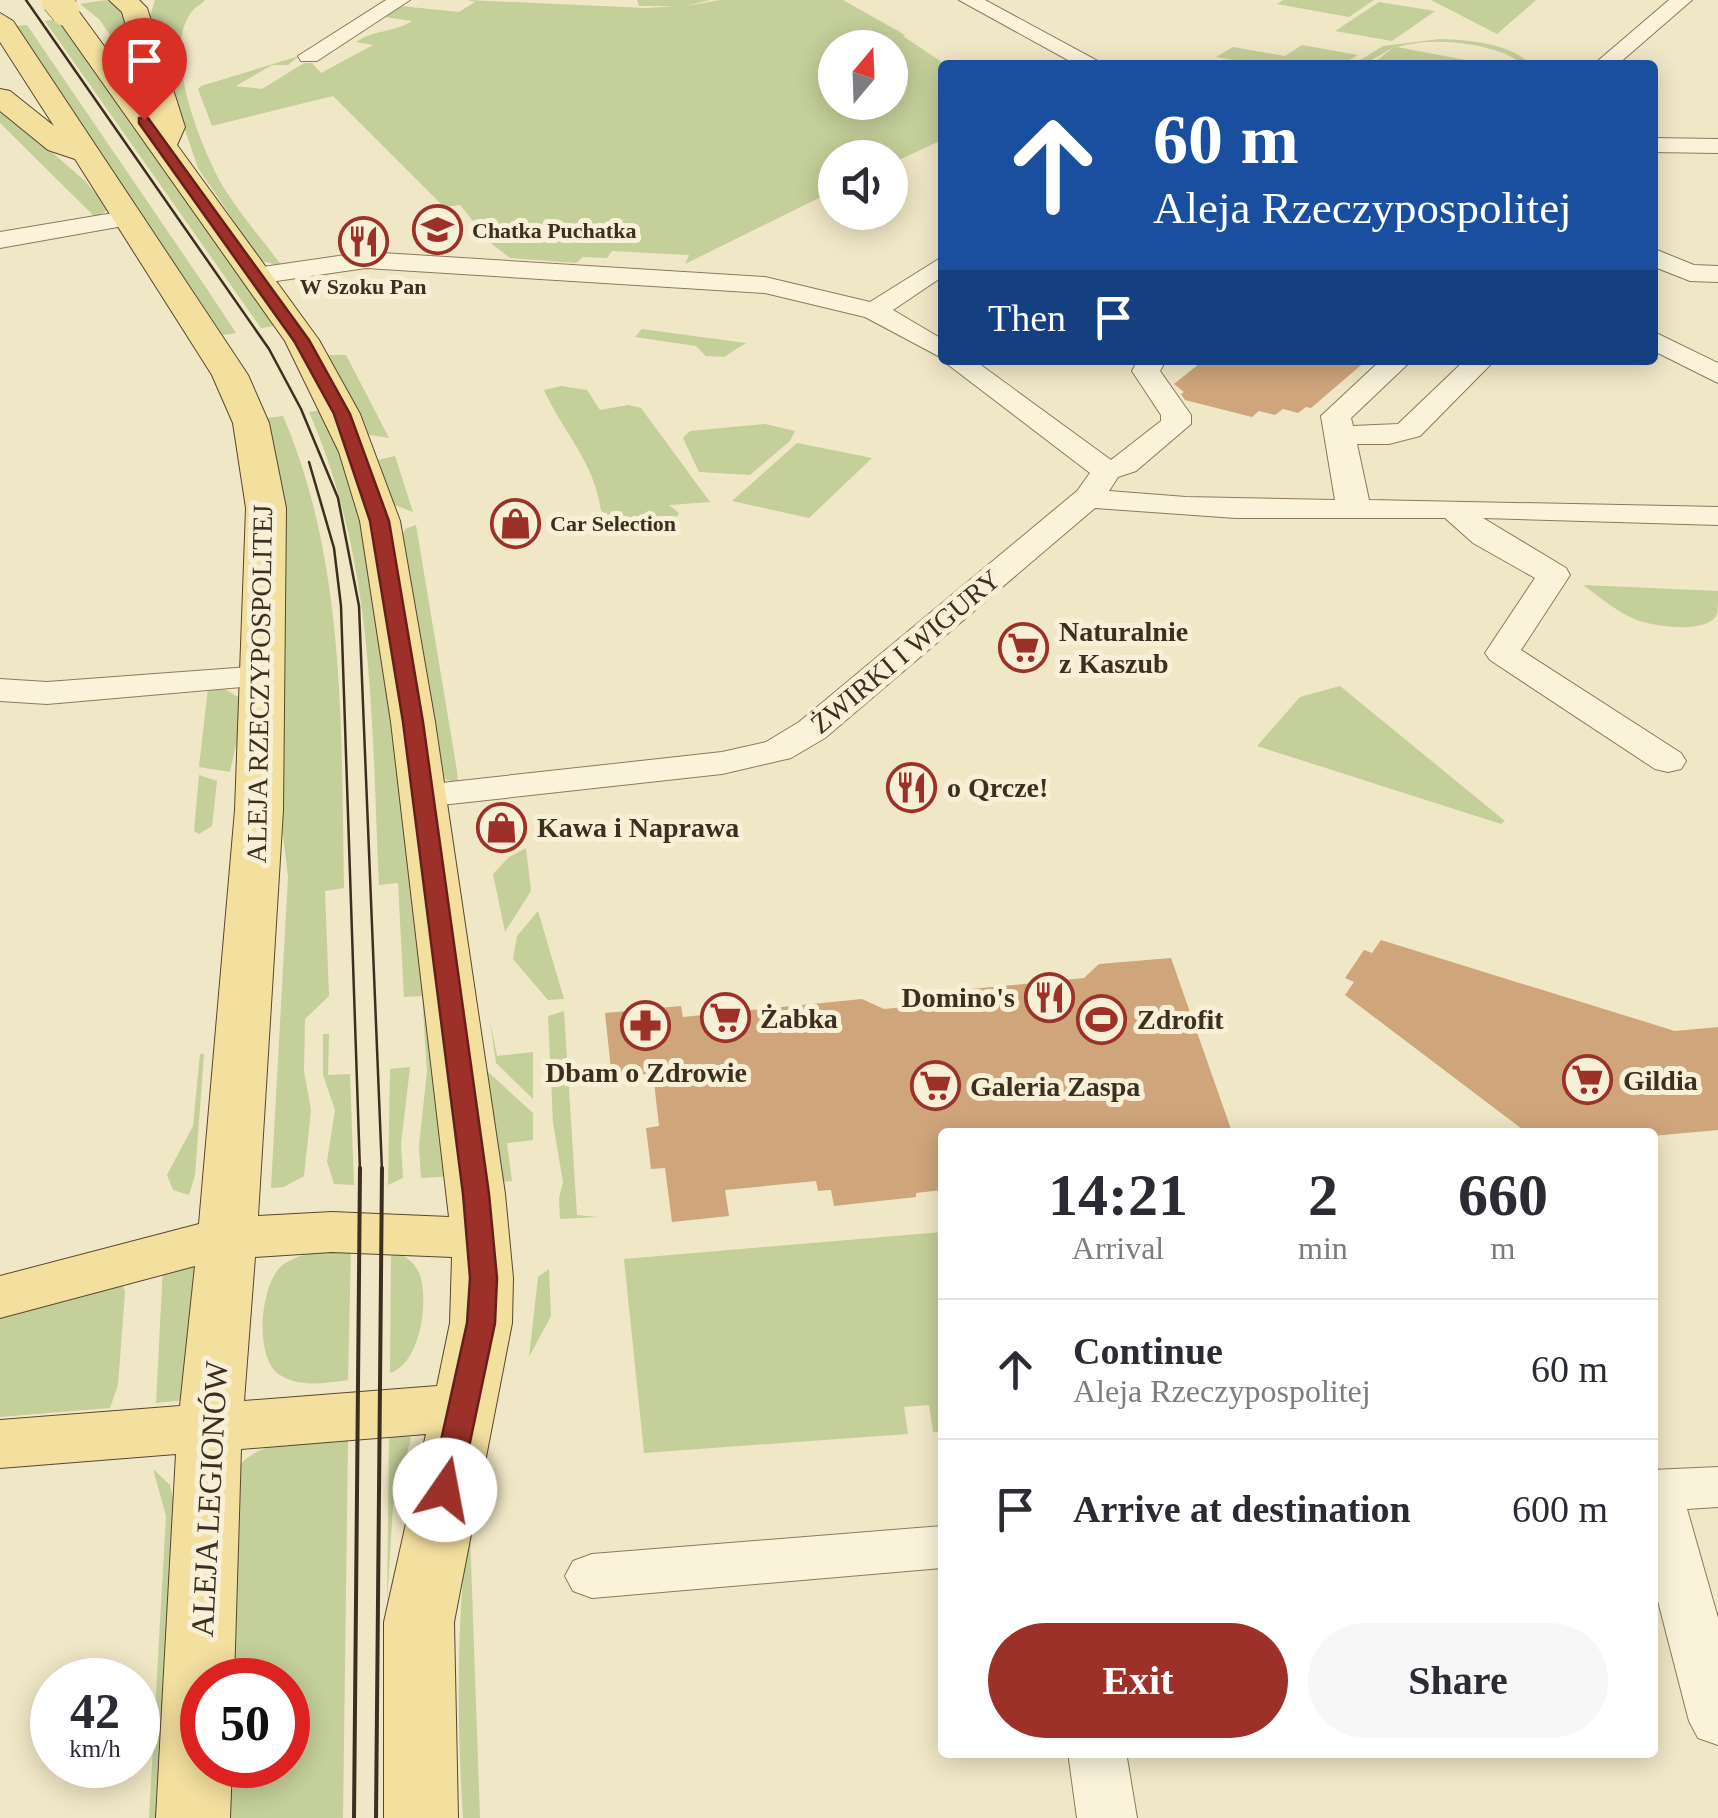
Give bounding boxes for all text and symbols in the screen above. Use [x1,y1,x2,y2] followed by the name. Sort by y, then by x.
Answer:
[102,18,187,121] pin
[818,30,908,120] north arrow
[818,30,908,230] map controls
[117,33,172,88] icon: arrive
[988,100,1118,230] icon: ahead
[1153,101,1299,178] text: 60 m
[818,140,908,230] button: sound
[1153,183,1572,233] text: Aleja Rzeczypospolitej
[411,204,463,256] school or university icon: Chatka Puchatka
[337,216,389,268] restaurant icon: W Szoku Pan
[472,218,636,243] place label: Chatka Puchatka
[300,274,426,299] place label: W Szoku Pan
[1086,290,1141,345] icon: arrive
[988,297,1066,339] text: Then
[489,497,541,549] shop icon: Car Selection
[241,504,278,864] street label: ALEJA RZECZYPOSPOLITEJ
[550,511,676,536] place label: Car Selection
[804,563,1006,740] street label: ŻWIRKI I WIGURY
[1059,616,1188,679] place label: Naturalnie z Kaszub
[998,621,1050,673] supermarket icon: Naturalnie z Kaszub
[886,761,938,813] restaurant icon: o Qrcze!
[947,772,1048,803] place label: o Qrcze!
[476,801,528,853] shop icon: Kawa i Naprawa
[537,812,739,843] place label: Kawa i Naprawa
[1024,971,1076,1023] restaurant icon: Domino's
[901,982,1015,1013] place label: Domino's
[699,992,751,1044] supermarket icon: Żabka
[1076,993,1128,1045] sports icon: Zdrofit
[620,999,672,1051] pharmacy icon: Dbam o Zdrowie
[760,1003,838,1034] place label: Żabka
[1137,1004,1224,1035] place label: Zdrofit
[1562,1054,1614,1106] supermarket icon: Gildia
[545,1057,747,1088] place label: Dbam o Zdrowie
[909,1060,961,1112] supermarket icon: Galeria Zaspa
[1623,1065,1698,1096] place label: Gildia
[970,1071,1140,1102] place label: Galeria Zaspa
[1048,1162,1188,1228] text: 14:21
[1308,1162,1338,1228] text: 2
[1458,1162,1548,1228] text: 660
[1072,1230,1164,1266] text: Arrival
[1298,1230,1348,1266] text: min
[1490,1230,1515,1266] text: m
[1073,1330,1223,1372] text: Continue
[988,1342,1043,1397] icon: ahead
[1531,1348,1608,1390] text: 60 m
[184,1359,234,1638] street label: ALEJA LEGIONÓW
[1073,1373,1371,1409] text: Aleja Rzeczypospolitej
[393,1438,497,1542] position arrow
[988,1482,1043,1537] icon: arrive
[1073,1488,1411,1530] text: Arrive at destination
[1512,1488,1608,1530] text: 600 m
[988,1623,1288,1738] button: Exit
[1308,1623,1608,1738] button: Share
[180,1658,310,1788] speed limit sign: 50
[70,1683,120,1739] text: 42
[69,1735,121,1762] text: km/h

